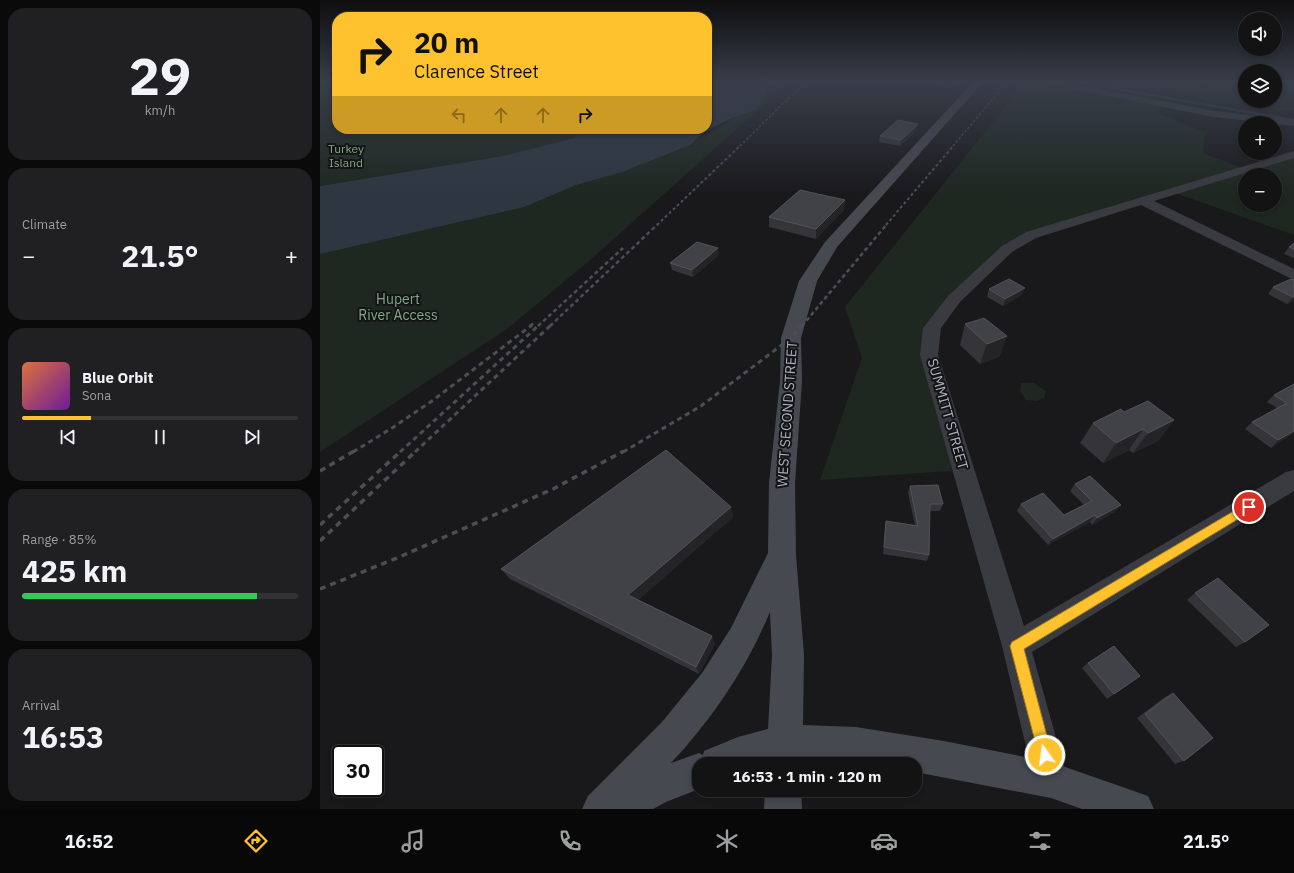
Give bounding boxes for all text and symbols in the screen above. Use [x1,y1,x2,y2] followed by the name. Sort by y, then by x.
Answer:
[1238,12,1282,212] map controls
[1238,12,1282,56] button: sound
[414,24,479,61] text: 20 m
[348,28,400,80] icon: right
[129,42,191,109] text: 29
[414,60,539,83] text: Clarence Street
[1238,64,1282,108] button: layers
[145,102,175,119] text: km/h
[448,104,470,126] icon: left
[490,104,512,126] icon: ahead
[532,104,554,126] icon: ahead
[574,104,596,126] icon: right
[1238,116,1282,160] button: +
[328,141,364,170] park label: Turkey Island
[1238,168,1282,212] button: −
[22,216,67,233] text: Climate
[121,236,199,275] text: 21.5°
[22,241,35,270] text: −
[285,241,298,270] text: +
[358,290,438,324] park label: Hupert River Access
[773,340,801,488] street label: WEST SECOND STREET
[924,356,972,472] street label: SUMMITT STREET
[82,368,153,387] text: Blue Orbit
[82,387,111,404] text: Sona
[57,426,79,448] icon: previous
[149,426,171,448] icon: pause
[241,426,263,448] icon: next
[1232,490,1266,524] pin
[1238,496,1260,518] icon: arrive
[22,531,96,548] text: Range · 85%
[22,551,127,590] text: 425 km
[22,697,60,714] text: Arrival
[22,717,104,756] text: 16:53
[1024,734,1066,776] position arrow
[332,745,384,797] speed limit sign: 30
[733,767,881,786] text: 16:53 · 1 min · 120 m
[242,827,270,855] icon: directions
[399,827,427,855] icon: music
[556,827,584,855] icon: phone
[713,827,741,855] icon: climate
[870,827,898,855] icon: car
[1026,827,1054,855] icon: filters
[64,830,114,853] text: 16:52
[1183,830,1230,853] text: 21.5°

